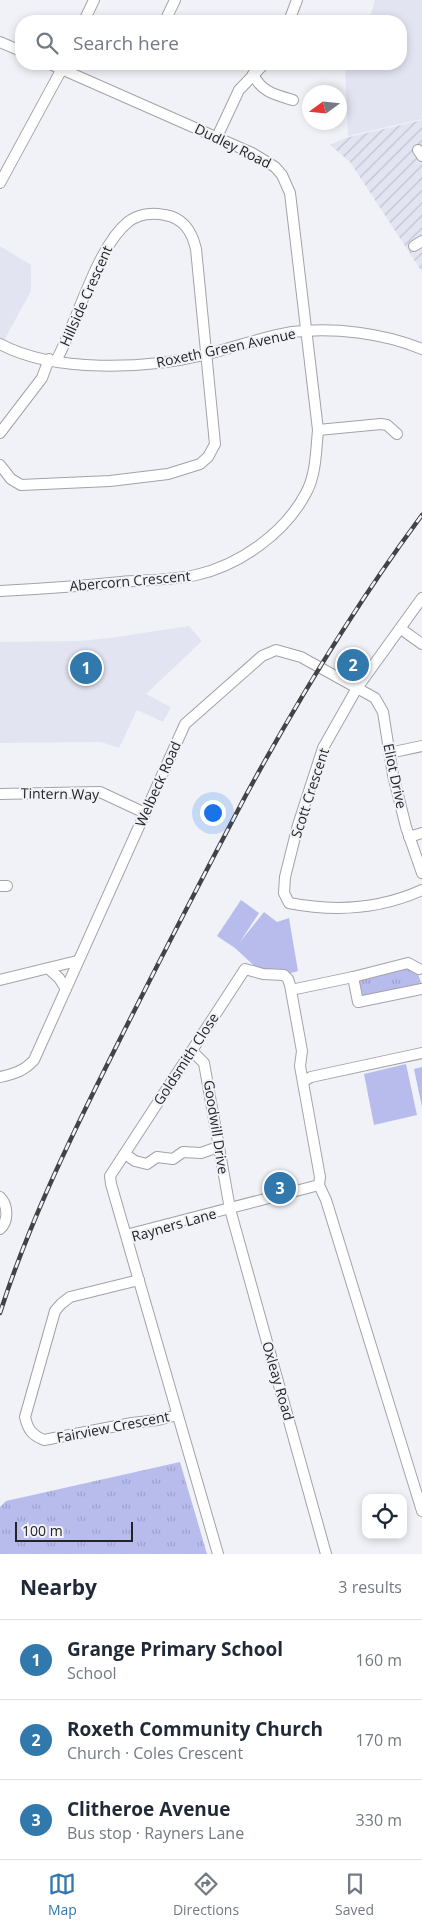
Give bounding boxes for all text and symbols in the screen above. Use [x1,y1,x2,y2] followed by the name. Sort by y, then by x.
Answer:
[15,15,407,70] search box
[33,29,61,57] icon: search
[73,30,179,56] text: Search here
[302,85,347,130] north arrow
[192,119,275,172] street label: Dudley Road
[55,242,116,349] street label: Hillside Crescent
[154,323,297,372] street label: Roxeth Green Avenue
[69,566,191,595] street label: Abercorn Crescent
[337,646,369,684] pin: 2
[70,649,102,687] pin: 1
[130,738,185,830] street label: Welbeck Road
[379,742,412,810] street label: Eliot Drive
[286,745,333,840] street label: Scott Crescent
[21,783,100,804] street label: Tintern Way
[200,800,226,826] your location
[149,1009,223,1109] street label: Goldsmith Close
[200,1079,233,1175] street label: Goodwill Drive
[264,1169,296,1207] pin: 3
[129,1203,219,1246] street label: Rayners Lane
[258,1339,299,1423] street label: Oxleay Road
[55,1406,171,1447] street label: Fairview Crescent
[362,1494,407,1539] map controls
[362,1494,407,1539] button: locate
[15,1519,132,1542] scale bar
[22,1521,63,1540] text: 100 m
[20,1573,97,1601] text: Nearby
[338,1576,402,1598] text: 3 results
[67,1636,283,1662] text: Grange Primary School
[31,1649,41,1671] text: 1
[356,1649,402,1671] text: 160 m
[67,1662,117,1684] text: School
[67,1716,323,1742] text: Roxeth Community Church
[31,1729,41,1751] text: 2
[356,1729,402,1751] text: 170 m
[67,1742,243,1764] text: Church · Coles Crescent
[67,1796,231,1822] text: Clitheroe Avenue
[31,1809,41,1831] text: 3
[356,1809,402,1831] text: 330 m
[67,1822,244,1844] text: Bus stop · Rayners Lane
[48,1870,77,1919] tab: Map
[173,1870,239,1919] tab: Directions
[335,1870,374,1919] tab: Saved

